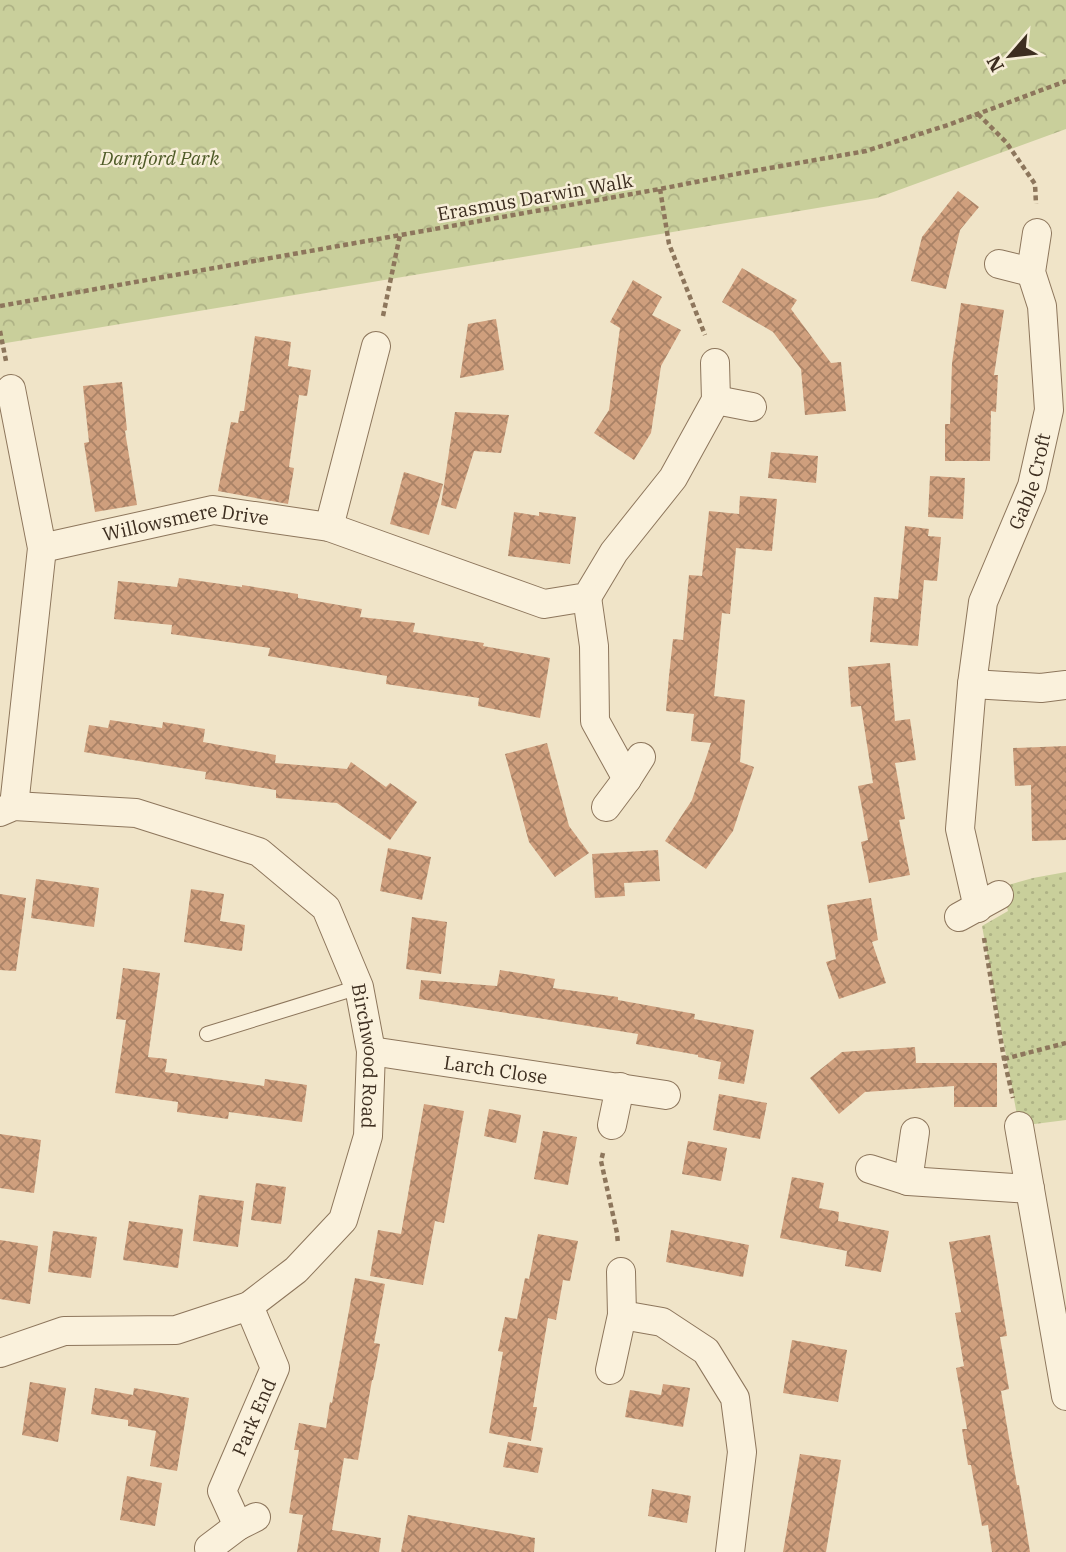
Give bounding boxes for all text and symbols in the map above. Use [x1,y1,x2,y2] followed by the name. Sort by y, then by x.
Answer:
[975,21,1045,91] north arrow
[981,52,1009,76] text: N
[100,146,220,170] park label: Darnford Park
[435,168,635,226] street label: Erasmus Darwin Walk
[1003,431,1056,533] street label: Gable Croft
[100,497,271,546] street label: Willowsmere Drive
[347,981,383,1129] street label: Birchwood Road
[442,1050,549,1089] street label: Larch Close
[227,1375,281,1459] street label: Park End

